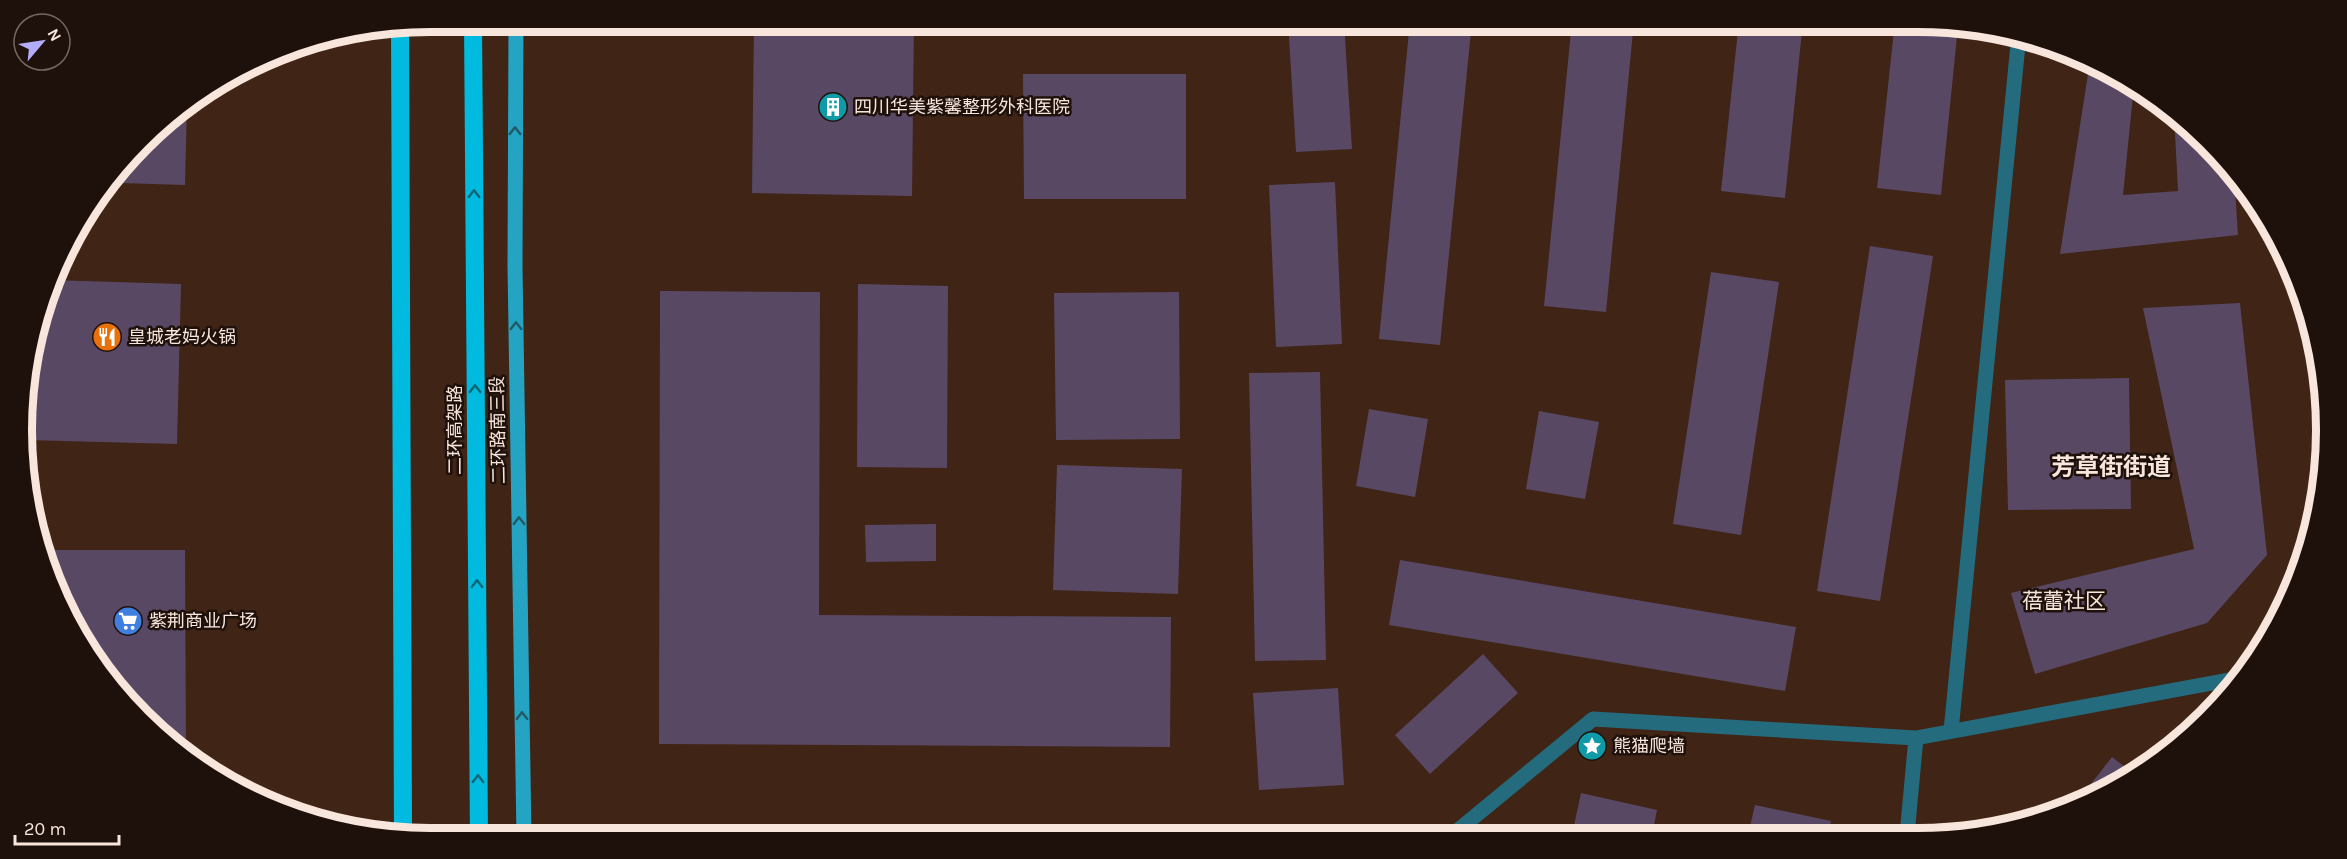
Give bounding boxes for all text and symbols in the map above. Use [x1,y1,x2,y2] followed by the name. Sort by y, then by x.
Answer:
[12,12,72,72] north arrow
[44,25,66,45] text: N
[817,91,849,123] building icon: 四川华美紫馨整形外科医院
[854,96,1070,118] place label: 四川华美紫馨整形外科医院
[509,127,521,136] one-way arrow
[468,190,480,199] one-way arrow
[91,321,123,353] restaurant icon: 皇城老妈火锅
[510,322,522,331] one-way arrow
[128,326,236,348] place label: 皇城老妈火锅
[486,376,510,484] street label: 二环路南三段
[444,385,466,475] street label: 二环高架路
[469,385,481,394] one-way arrow
[2051,453,2171,481] district label: 芳草街街道
[513,517,525,526] one-way arrow
[471,580,483,589] one-way arrow
[2022,589,2106,613] district label: 蓓蕾社区
[112,605,144,637] supermarket icon: 紫荆商业广场
[149,610,257,632] place label: 紫荆商业广场
[516,712,528,721] one-way arrow
[1576,730,1608,762] place icon: 熊猫爬墙
[1613,735,1685,757] place label: 熊猫爬墙
[472,775,484,784] one-way arrow
[15,808,118,846] scale bar
[24,818,66,840] text: 20 m

